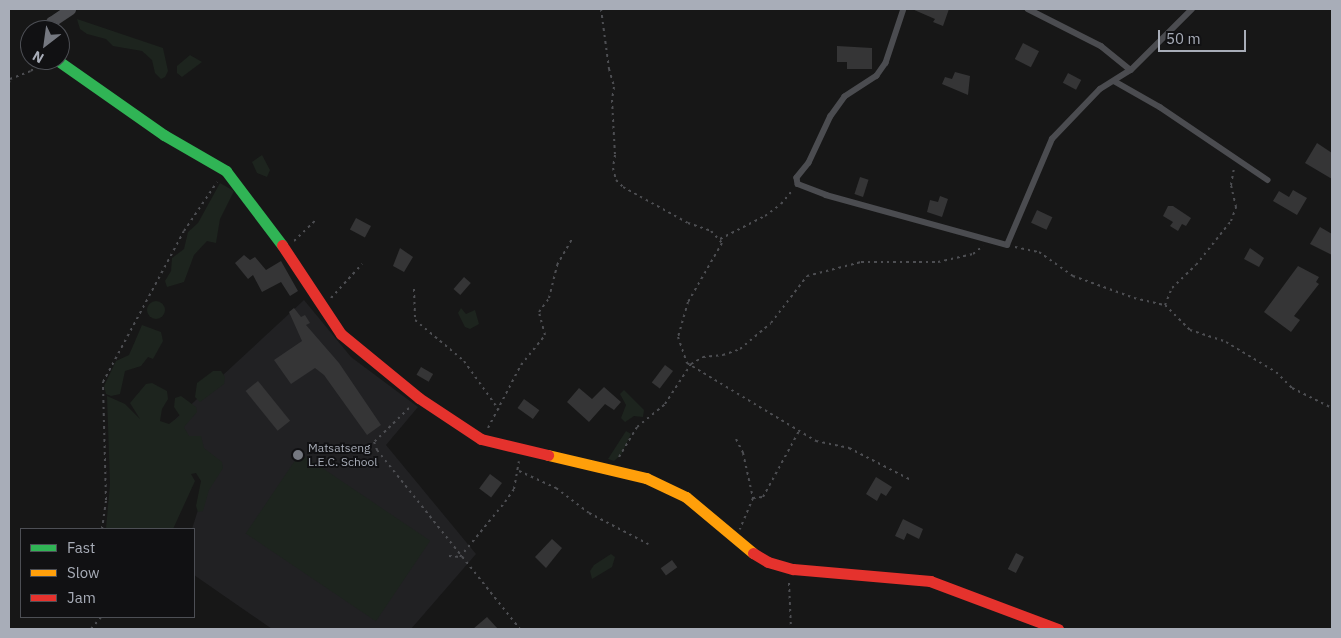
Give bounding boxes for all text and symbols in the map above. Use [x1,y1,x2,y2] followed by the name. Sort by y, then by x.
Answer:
[20,20,70,70] north arrow
[1161,20,1248,52] scale bar
[1166,29,1201,48] text: 50 m
[29,47,47,67] text: N
[308,441,378,469] place label: Matsatseng L.E.C. School
[292,449,304,461] marker: Matsatseng L.E.C. School
[20,528,195,618] legend
[67,538,95,557] text: Fast
[67,563,100,582] text: Slow
[67,588,96,607] text: Jam

